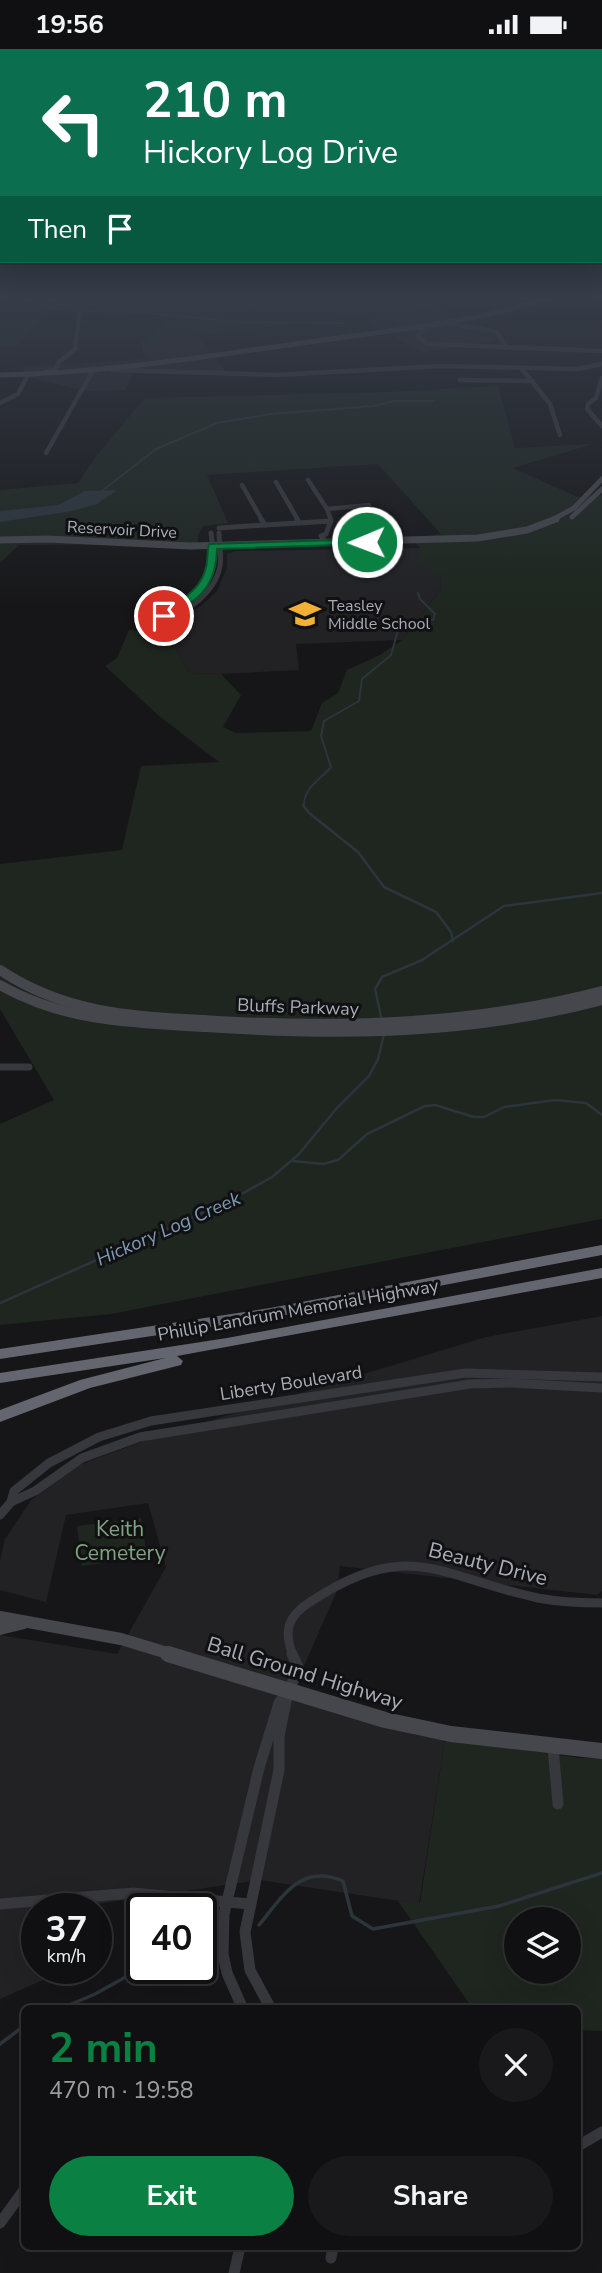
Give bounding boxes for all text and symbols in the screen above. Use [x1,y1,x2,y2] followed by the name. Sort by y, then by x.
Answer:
[35,7,104,42] text: 19:56
[143,67,287,134] text: 210 m
[28,77,119,168] icon: left
[143,131,398,174] text: Hickory Log Drive
[101,210,139,248] icon: arrive
[28,212,87,247] text: Then
[330,505,404,579] position arrow
[66,516,177,544] street label: Reservoir Drive
[134,586,194,646] pin
[328,595,430,635] place label: Teasley Middle School
[145,597,183,635] icon: arrive
[288,597,322,631] school or university icon: Teasley Middle School
[237,993,360,1021] street label: Bluffs Parkway
[92,1185,245,1272] water label: Hickory Log Creek
[156,1273,441,1347] street label: Phillip Landrum Memorial Highway
[218,1360,364,1406] street label: Liberty Boulevard
[74,1515,166,1567] park label: Keith Cemetery
[426,1536,550,1592] street label: Beauty Drive
[204,1630,406,1716] street label: Ball Ground Highway
[126,1893,217,1984] speed limit sign: 40
[45,1906,88,1953] text: 37
[504,1907,581,1984] map controls
[504,1907,581,1984] button: layers
[47,1944,86,1968] text: km/h
[49,2020,158,2077] text: 2 min
[479,2028,553,2102] button: close
[49,2075,194,2106] text: 470 m · 19:58
[49,2156,294,2236] button: Exit
[308,2156,553,2236] button: Share

